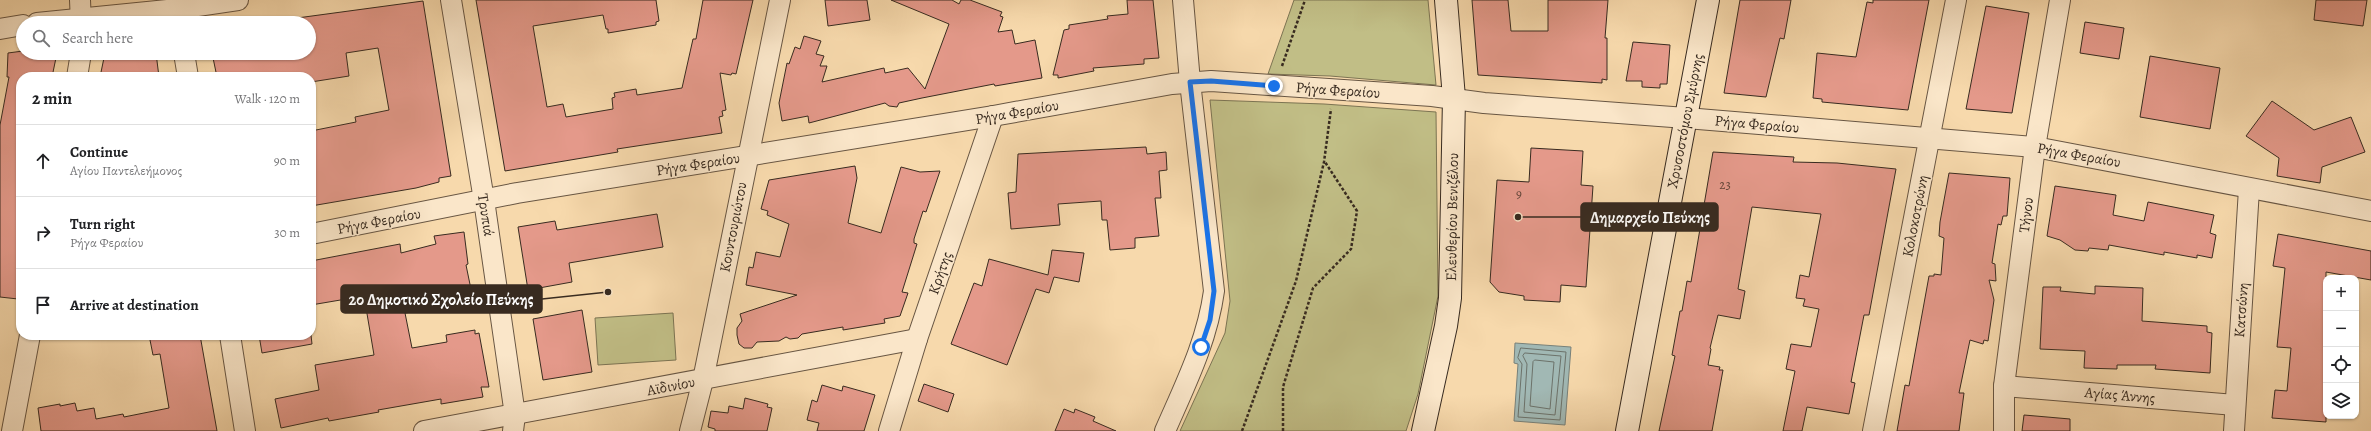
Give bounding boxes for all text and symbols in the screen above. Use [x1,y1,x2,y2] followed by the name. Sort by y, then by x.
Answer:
[16,16,316,60] search box
[30,27,52,49] icon: search
[62,28,133,48] text: Search here
[1662,52,1708,190] street label: Χρυσοστόμου Σμύρνης
[1265,77,1283,95] route end
[1295,77,1381,103] street label: Ρήγα Φεραίου
[32,87,72,110] text: 2 min
[235,90,300,107] text: Walk · 120 m
[974,95,1061,129] street label: Ρήγα Φεραίου
[1714,110,1800,138] street label: Ρήγα Φεραίου
[2036,138,2123,172] street label: Ρήγα Φεραίου
[70,142,128,162] text: Continue
[655,147,742,181] street label: Ρήγα Φεραίου
[32,150,54,172] icon: ahead
[274,152,300,169] text: 90 m
[1441,153,1463,281] street label: Ελευθερίου Βενιζέλου
[70,162,182,179] text: Αγίου Παντελεήμονος
[1897,173,1933,259] street label: Κολοκοτρώνη
[1719,176,1731,193] house number: 23
[714,180,752,274] street label: Κουντουριώτου
[1516,185,1522,202] house number: 9
[473,192,499,238] street label: Τρυπιά
[2014,196,2038,234] street label: Τήνου
[335,203,423,239] street label: Ρήγα Φεραίου
[1581,203,1718,231] callout: Δημαρχείο Πεύκης
[1590,207,1710,229] text: Δημαρχείο Πεύκης
[70,214,135,234] text: Turn right
[32,222,54,244] icon: right
[274,224,300,241] text: 30 m
[70,234,143,251] text: Ρήγα Φεραίου
[923,249,957,297] street label: Κρήτης
[2323,275,2359,419] map controls
[2323,275,2359,311] button: +
[2229,282,2253,338] street label: Κατσώνη
[341,285,542,313] callout: 2ο Δημοτικό Σχολείο Πεύκης
[348,289,534,311] text: 2ο Δημοτικό Σχολείο Πεύκης
[32,294,54,316] icon: arrive
[70,295,199,315] text: Arrive at destination
[2323,311,2359,347] button: −
[1192,338,1210,356] route start
[2323,347,2359,383] button: locate
[644,372,697,401] street label: Αϊδινίου
[2083,382,2156,408] street label: Αγίας Άννης
[2323,383,2359,419] button: layers

